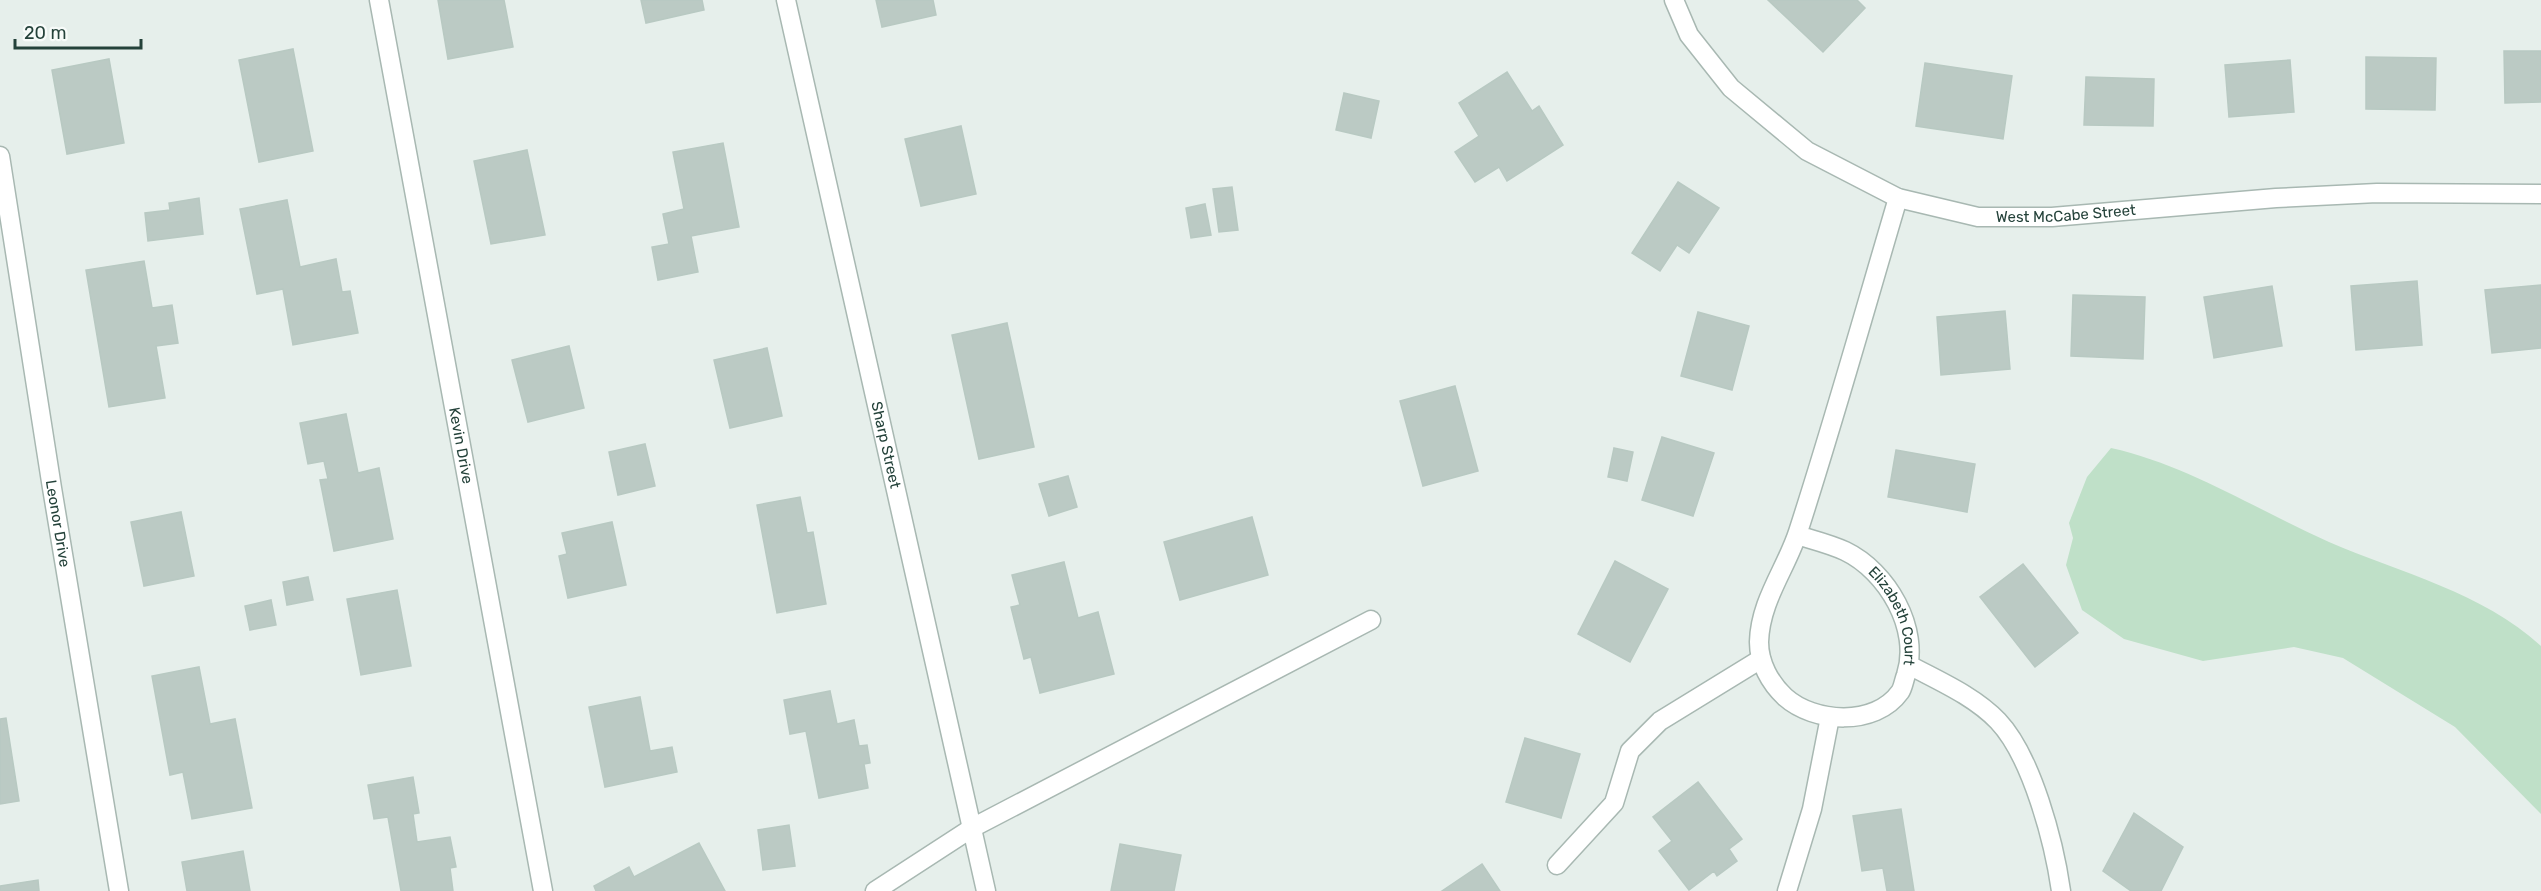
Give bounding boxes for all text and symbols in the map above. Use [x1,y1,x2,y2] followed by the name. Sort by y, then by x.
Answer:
[15,12,141,50] scale bar
[24,22,66,44] text: 20 m
[1996,201,2137,226] street label: West McCabe Street
[867,400,904,490] street label: Sharp Street
[445,406,477,485] street label: Kevin Drive
[42,479,74,568] street label: Leonor Drive
[1865,563,1919,667] street label: Elizabeth Court

